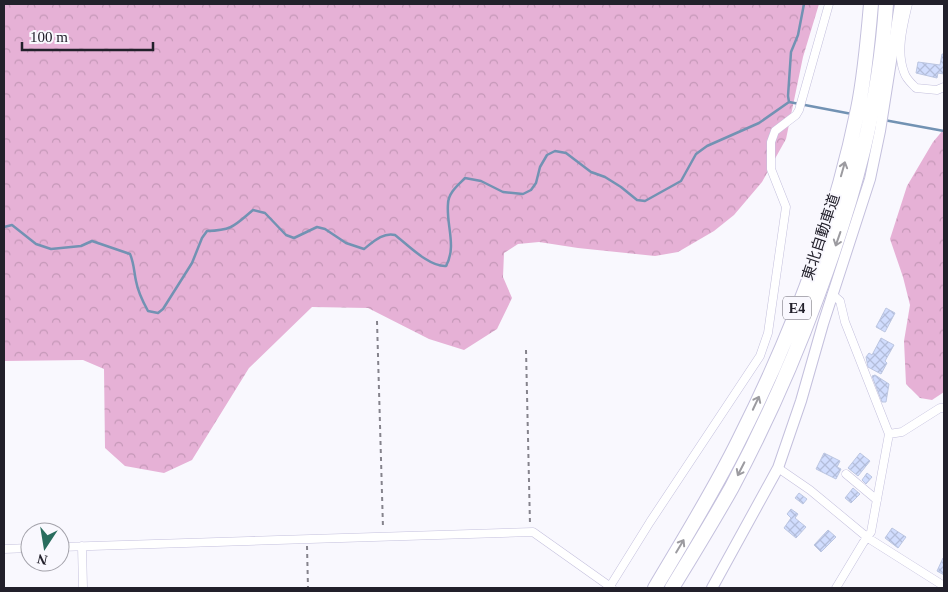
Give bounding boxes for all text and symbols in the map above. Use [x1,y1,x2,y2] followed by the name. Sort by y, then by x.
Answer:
[22,20,154,52] scale bar
[30,29,68,45] text: 100 m
[839,162,849,178] one-way arrow
[799,191,843,282] street label: 東北自動車道
[833,231,842,247] one-way arrow
[783,296,811,320] road number: E4
[752,396,761,411] one-way arrow
[736,462,746,477] one-way arrow
[20,522,70,572] north arrow
[675,540,685,554] one-way arrow
[36,551,49,568] text: N

